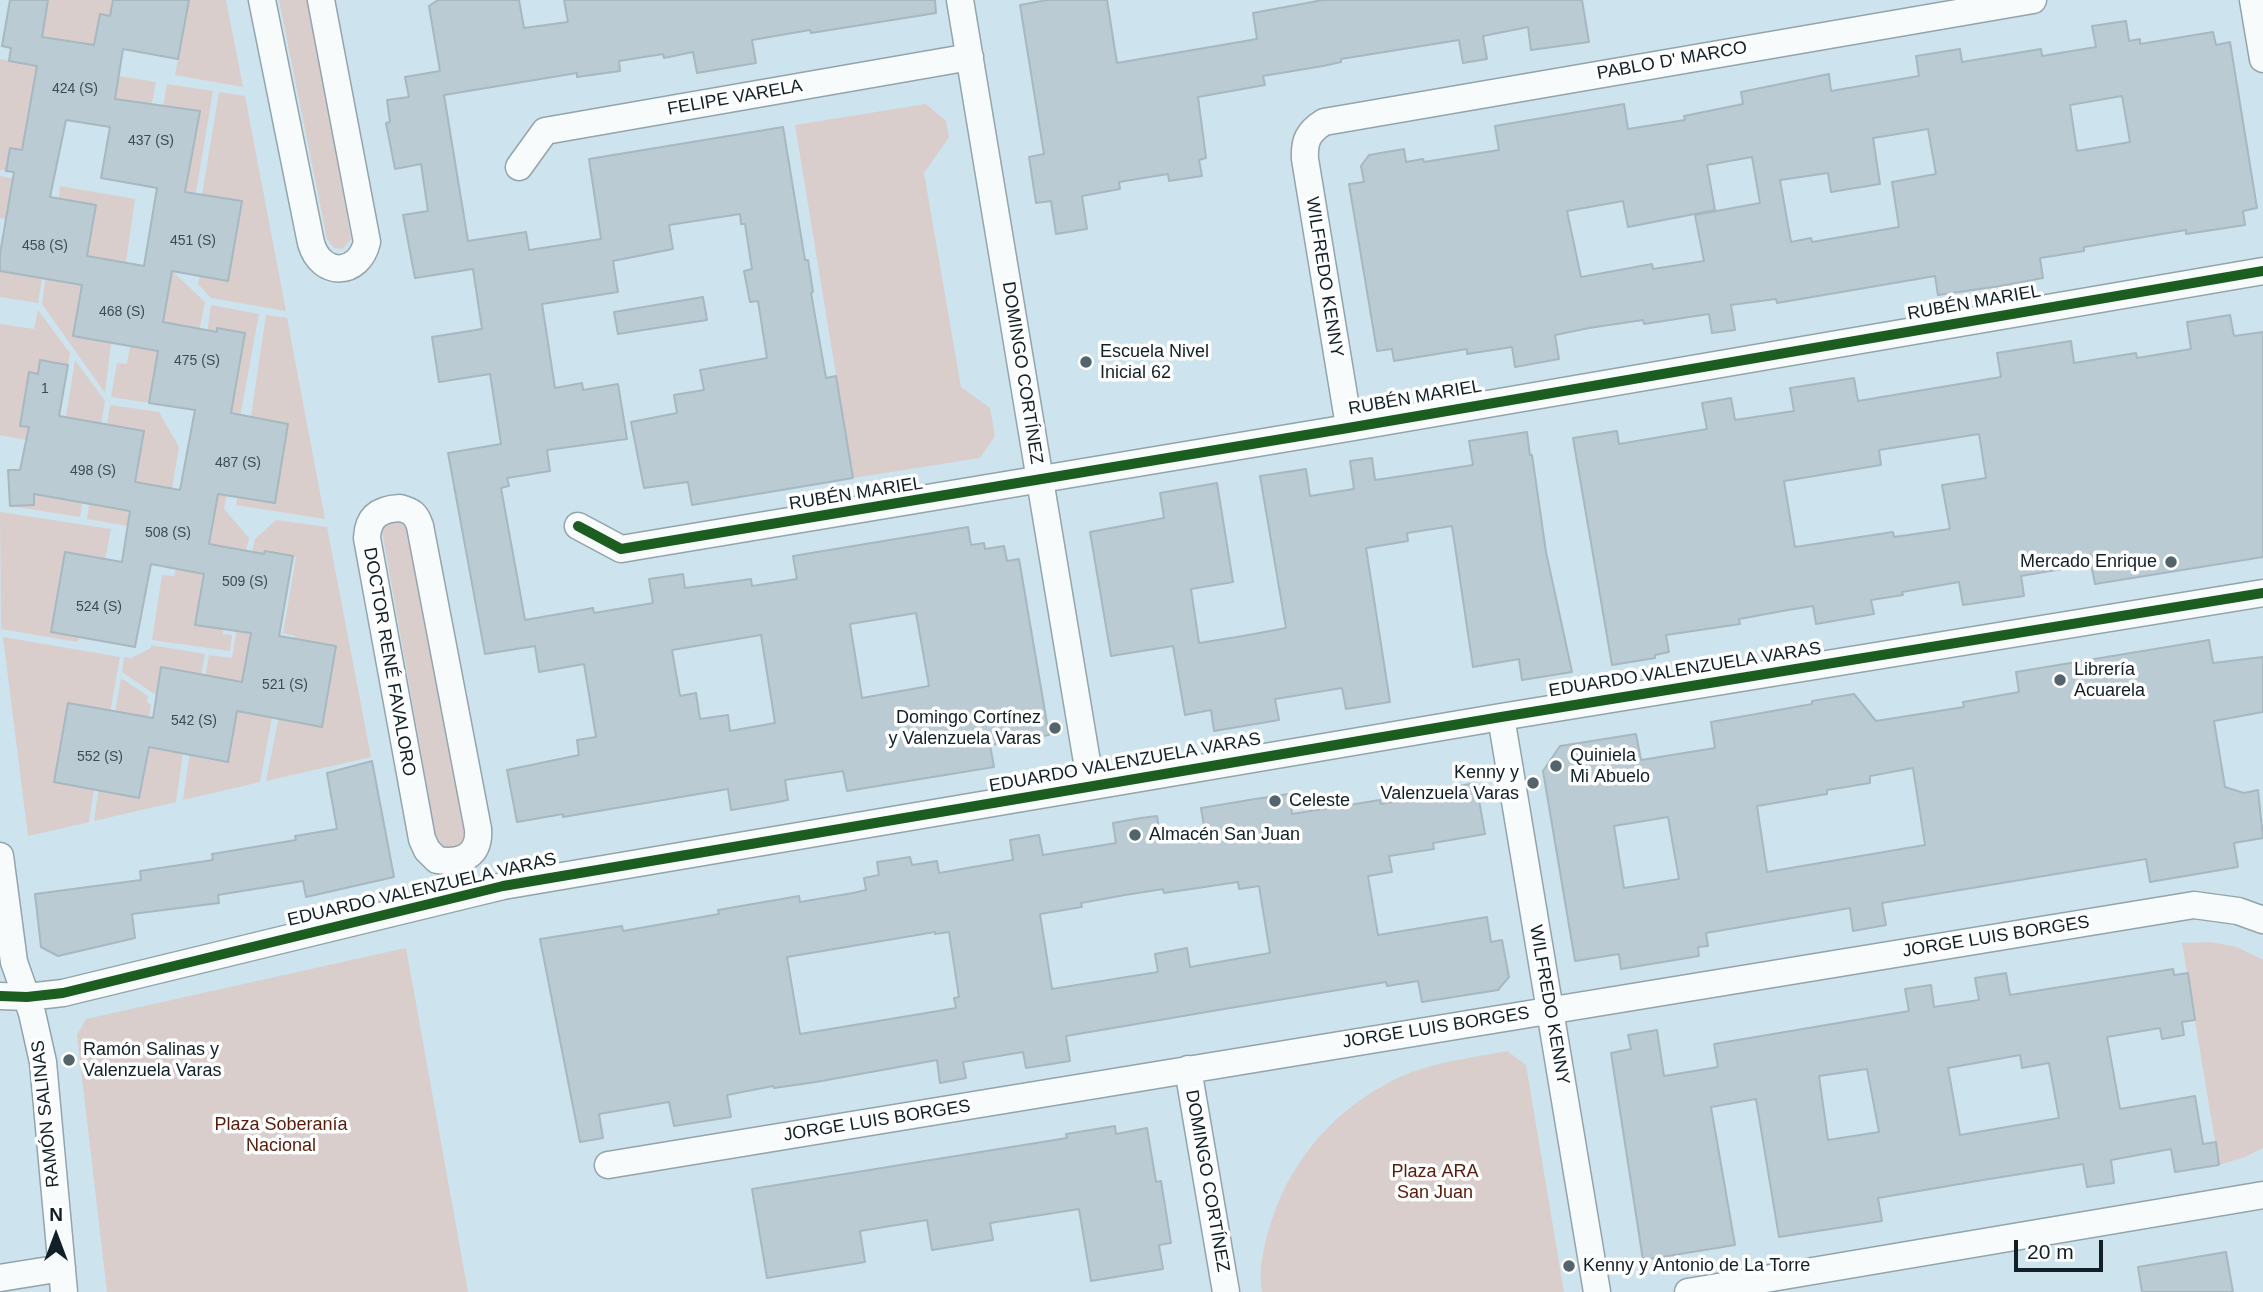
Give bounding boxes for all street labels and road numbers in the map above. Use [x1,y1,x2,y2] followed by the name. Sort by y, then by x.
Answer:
[1595,37,1749,85] street label: PABLO D' MARCO
[666,75,804,121] street label: FELIPE VARELA
[1301,195,1347,359] street label: WILFREDO KENNY
[997,280,1047,466] street label: DOMINGO CORTÍNEZ
[1906,281,2042,325] street label: RUBÉN MARIEL
[1347,376,1483,420] street label: RUBÉN MARIEL
[788,473,924,515] street label: RUBÉN MARIEL
[358,546,420,778] street label: DOCTOR RENÉ FAVALORO
[1547,638,1823,702] street label: EDUARDO VALENZUELA VARAS
[988,728,1262,798] street label: EDUARDO VALENZUELA VARAS
[285,849,559,931] street label: EDUARDO VALENZUELA VARAS
[1901,912,2091,962] street label: JORGE LUIS BORGES
[1524,923,1574,1087] street label: WILFREDO KENNY
[1341,1003,1531,1053] street label: JORGE LUIS BORGES
[28,1039,64,1189] street label: RAMÓN SALINAS
[1180,1088,1234,1274] street label: DOMINGO CORTÍNEZ
[782,1096,972,1146] street label: JORGE LUIS BORGES

